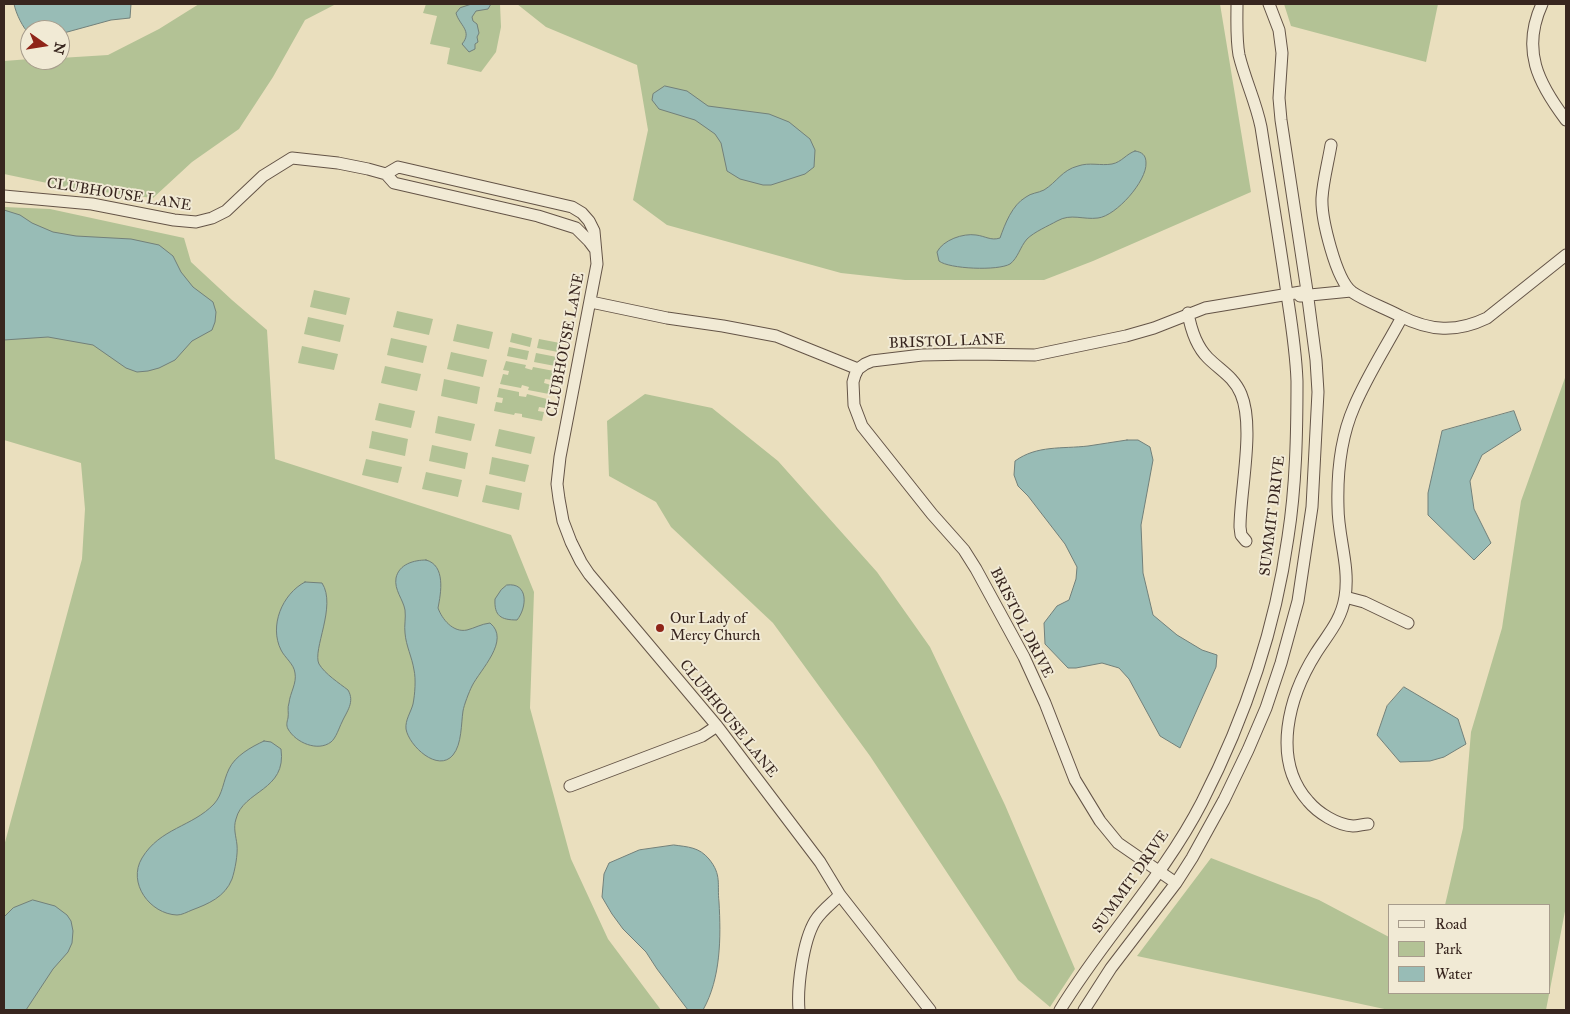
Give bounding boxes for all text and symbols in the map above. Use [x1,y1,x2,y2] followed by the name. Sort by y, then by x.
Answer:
[20,20,70,70] north arrow
[50,41,69,56] text: N
[45,175,193,215] street label: CLUBHOUSE LANE
[543,272,589,418] street label: CLUBHOUSE LANE
[889,331,1005,353] street label: BRISTOL LANE
[1257,455,1289,577] street label: SUMMIT DRIVE
[985,565,1057,681] street label: BRISTOL DRIVE
[670,610,760,645] place label: Our Lady of Mercy Church
[654,622,666,634] marker: Our Lady of Mercy Church
[675,657,781,781] street label: CLUBHOUSE LANE
[1089,827,1173,937] street label: SUMMIT DRIVE
[1388,904,1550,994] legend
[1435,915,1467,933] text: Road
[1435,940,1462,958] text: Park
[1435,965,1472,983] text: Water

